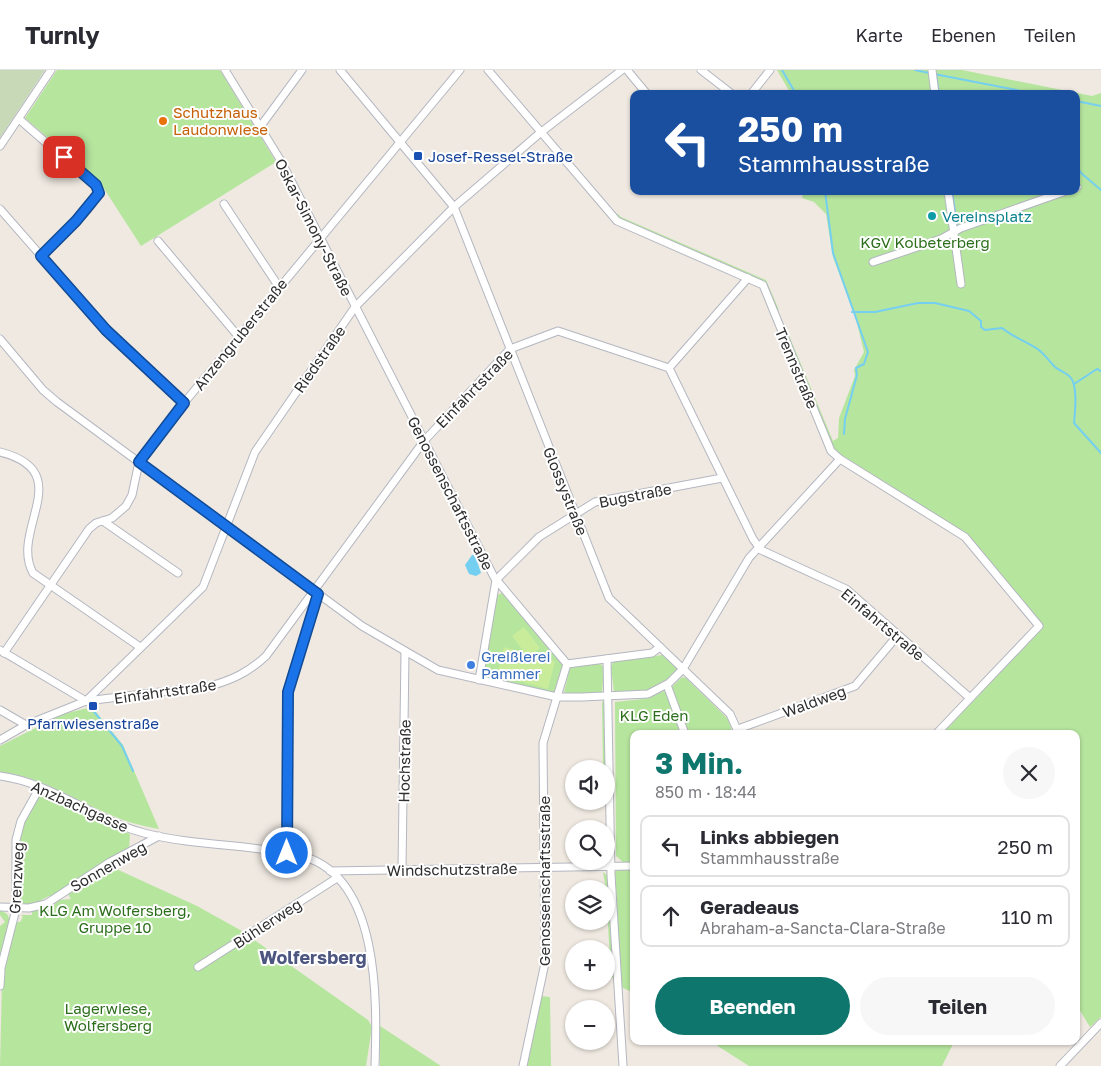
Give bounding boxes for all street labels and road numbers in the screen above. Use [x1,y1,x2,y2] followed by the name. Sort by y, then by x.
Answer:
[271,155,357,299] street label: Oskar-Simony-Straße
[189,274,291,393] street label: Anzengruberstraße
[289,322,349,396] street label: Riedstraße
[772,325,822,412] street label: Trennstraße
[432,345,516,431] street label: Einfahrtstraße
[404,413,498,573] street label: Genossenschaftsstraße
[540,444,592,538] street label: Glossystraße
[597,479,673,511] street label: Bugstraße
[838,584,928,664] street label: Einfahrtstraße
[113,675,218,707] street label: Einfahrtstraße
[780,681,848,721] street label: Waldweg
[394,719,414,803] street label: Hochstraße
[29,777,132,836] street label: Anzbachgasse
[535,796,553,966] street label: Genossenschaftsstraße
[67,837,149,895] street label: Sonnenweg
[5,842,27,914] street label: Grenzweg
[386,859,518,879] street label: Windschutzstraße
[229,894,305,952] street label: Bühlerweg

